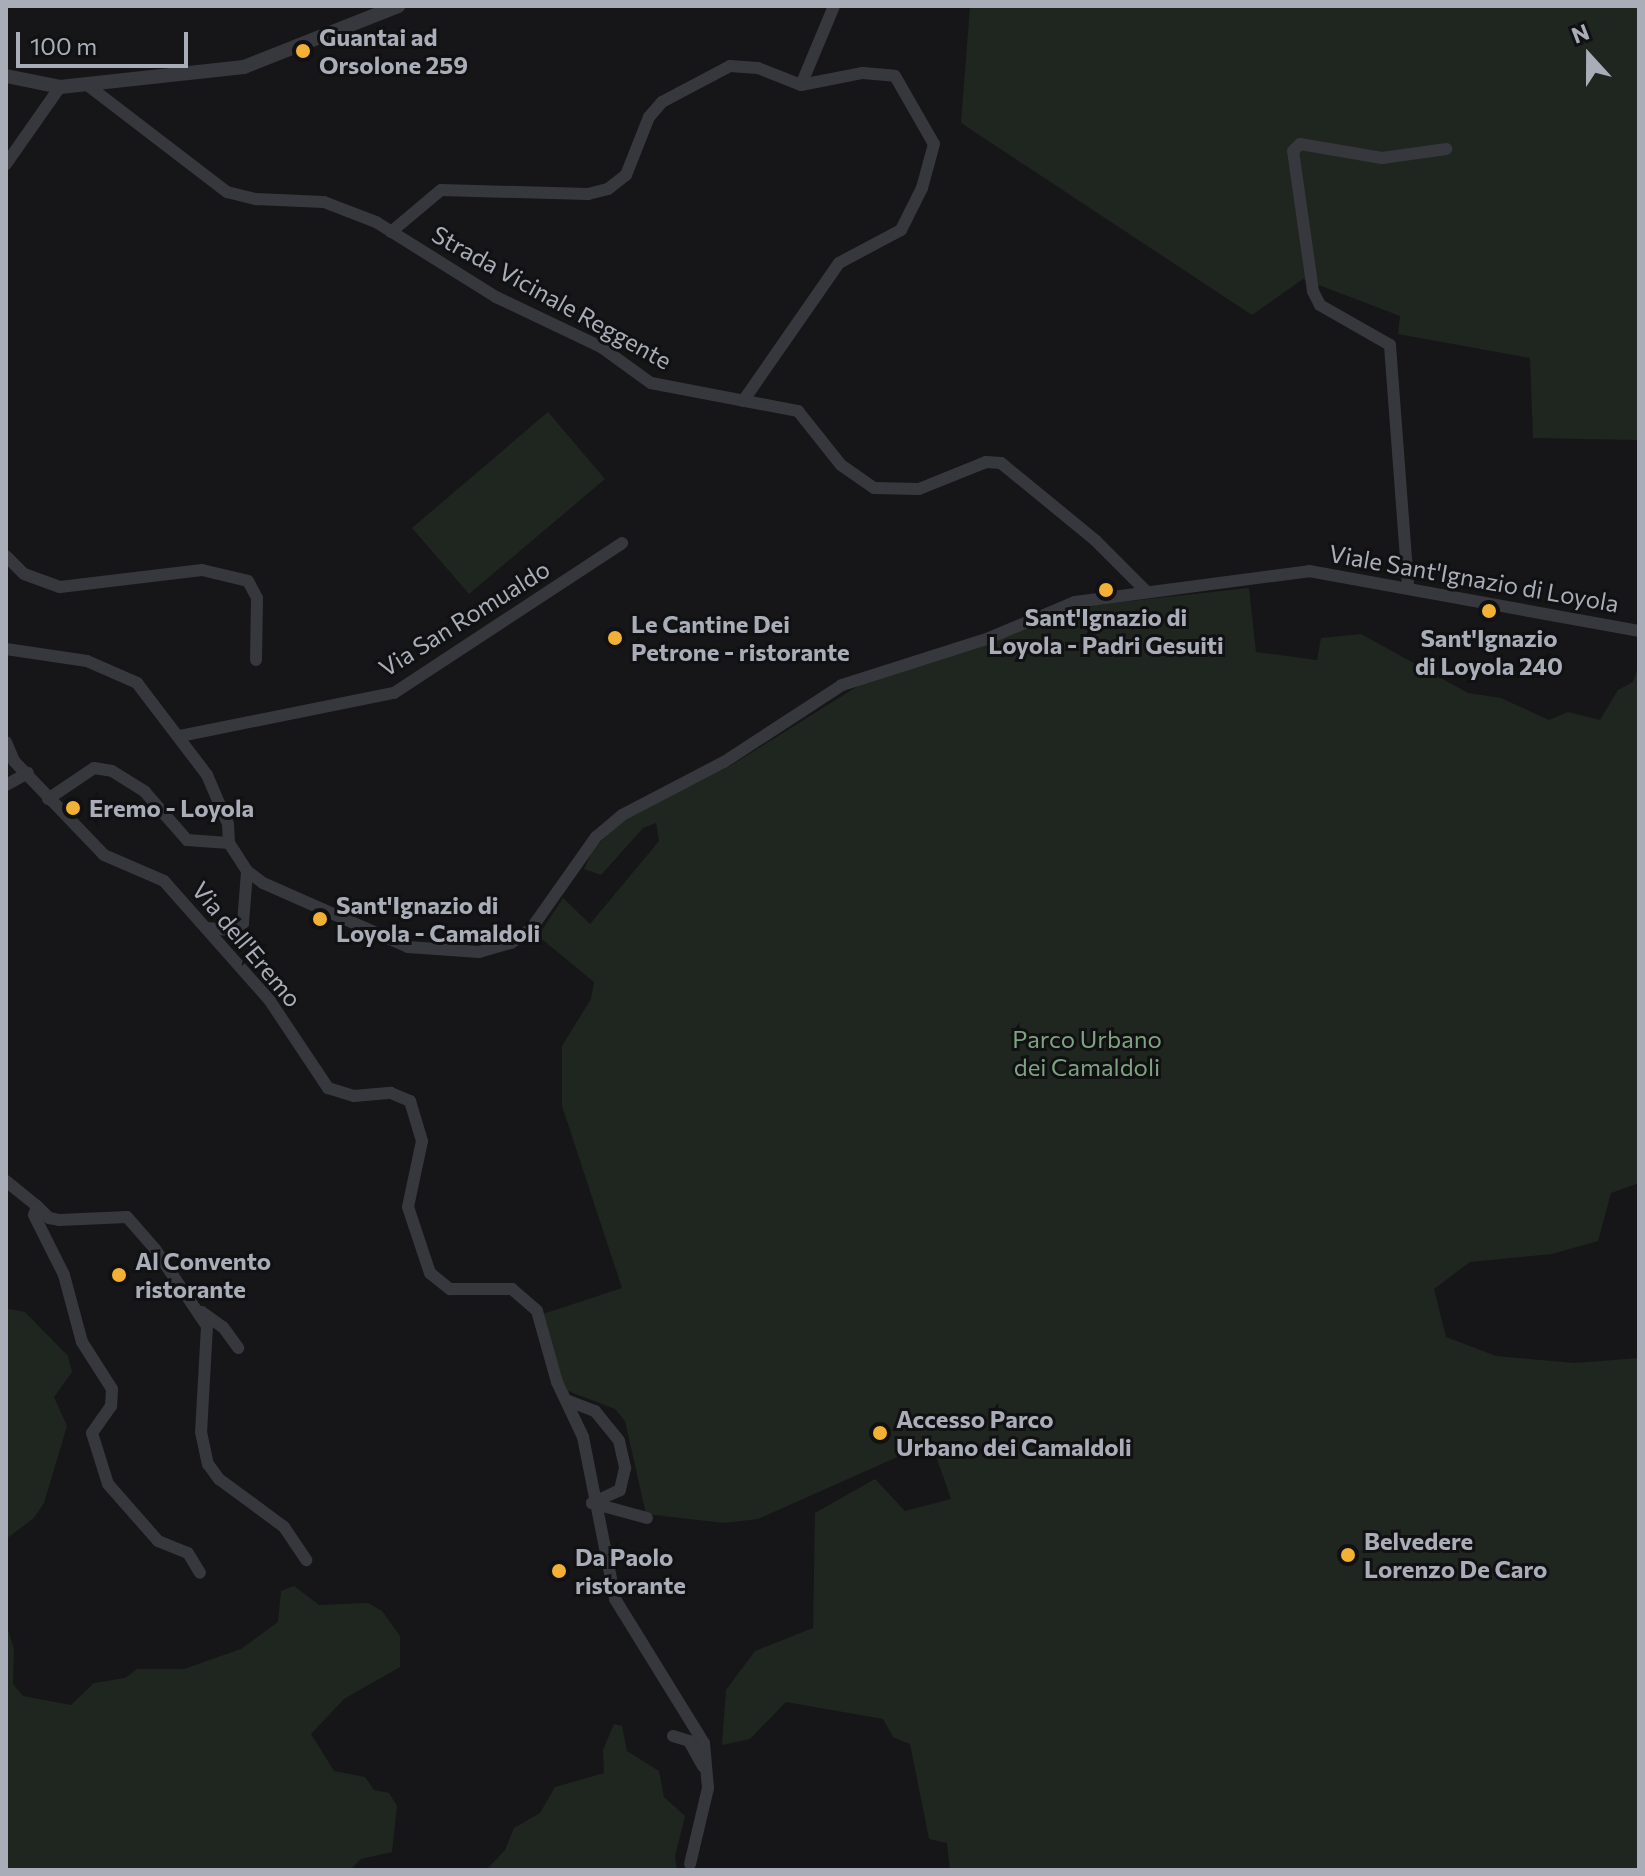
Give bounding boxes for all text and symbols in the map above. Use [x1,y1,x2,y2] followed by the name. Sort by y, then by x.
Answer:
[20,16,192,66] scale bar
[1549,16,1629,96] north arrow
[1568,18,1593,49] text: N
[319,23,468,79] place label: Guantai ad Orsolone 259
[30,31,97,60] text: 100 m
[294,42,312,60] marker: Guantai ad Orsolone 259
[427,219,677,375] street label: Strada Vicinale Reggente
[1327,538,1621,618] street label: Viale Sant'Ignazio di Loyola
[373,554,555,682] street label: Via San Romualdo
[1097,581,1115,599] marker: Sant'Ignazio di Loyola - Padri Gesuiti
[1480,602,1498,620] marker: Sant'Ignazio di Loyola 240
[988,603,1224,659] place label: Sant'Ignazio di Loyola - Padri Gesuiti
[631,610,850,666] place label: Le Cantine Dei Petrone - ristorante
[1415,624,1563,680] place label: Sant'Ignazio di Loyola 240
[606,629,624,647] marker: Le Cantine Dei Petrone - ristorante
[89,794,254,822] place label: Eremo - Loyola
[64,799,82,817] marker: Eremo - Loyola
[186,875,308,1013] street label: Via dell'Eremo
[336,891,540,947] place label: Sant'Ignazio di Loyola - Camaldoli
[311,910,329,928] marker: Sant'Ignazio di Loyola - Camaldoli
[1012,1025,1162,1081] park label: Parco Urbano dei Camaldoli
[135,1247,271,1303] place label: Al Convento ristorante
[110,1266,128,1284] marker: Al Convento ristorante
[896,1405,1132,1461] place label: Accesso Parco Urbano dei Camaldoli
[871,1424,889,1442] marker: Accesso Parco Urbano dei Camaldoli
[1364,1527,1547,1583] place label: Belvedere Lorenzo De Caro
[575,1543,686,1599] place label: Da Paolo ristorante
[1339,1546,1357,1564] marker: Belvedere Lorenzo De Caro
[550,1562,568,1580] marker: Da Paolo ristorante

